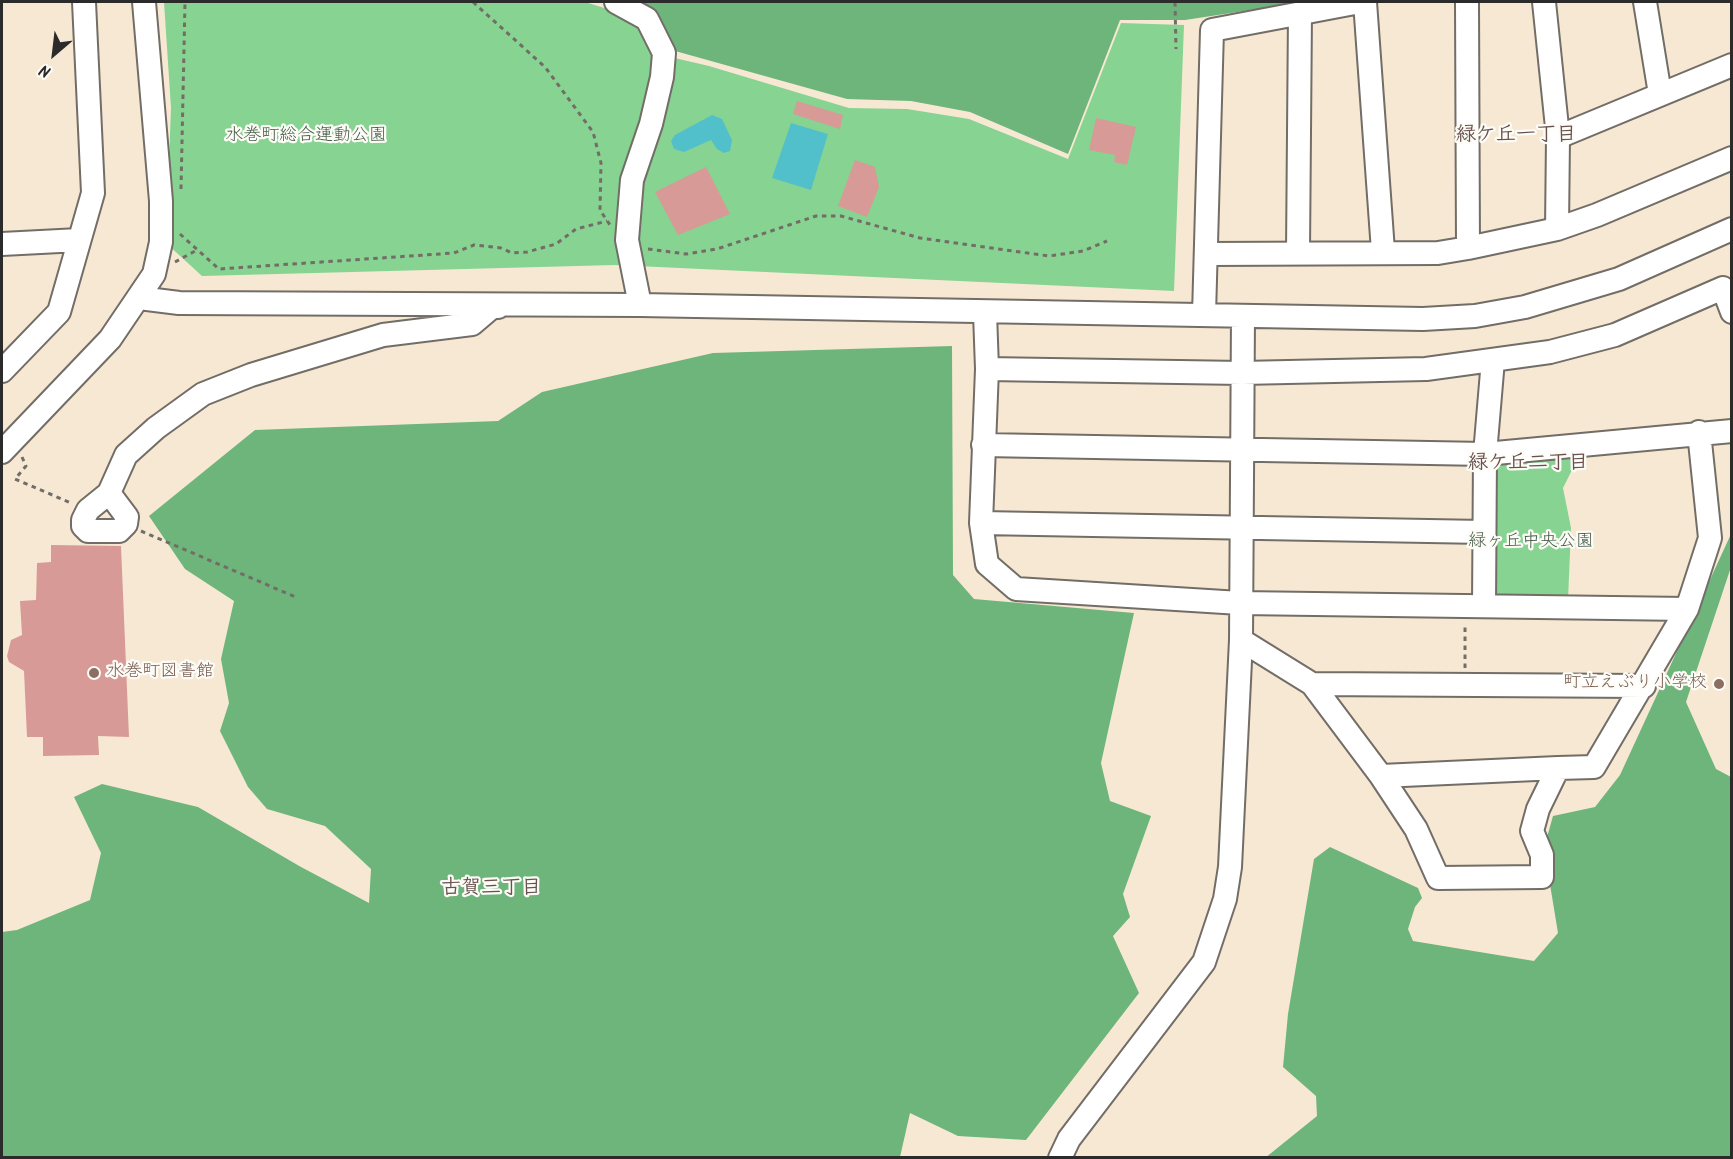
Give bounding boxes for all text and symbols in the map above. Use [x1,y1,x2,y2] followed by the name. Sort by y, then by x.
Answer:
[24,24,84,84] north arrow
[35,57,56,84] text: N
[1456,125,1576,149] district label: 緑ケ丘一丁目
[225,126,387,148] park label: 水巻町総合運動公園
[1468,453,1588,477] district label: 緑ケ丘二丁目
[1468,532,1594,554] park label: 緑ヶ丘中央公園
[106,662,214,684] place label: 水巻町図書館
[87,666,101,680] marker: 水巻町図書館
[1563,673,1707,695] place label: 町立えぶり小学校
[1712,677,1726,691] marker: 町立えぶり小学校
[441,878,541,902] district label: 古賀三丁目

